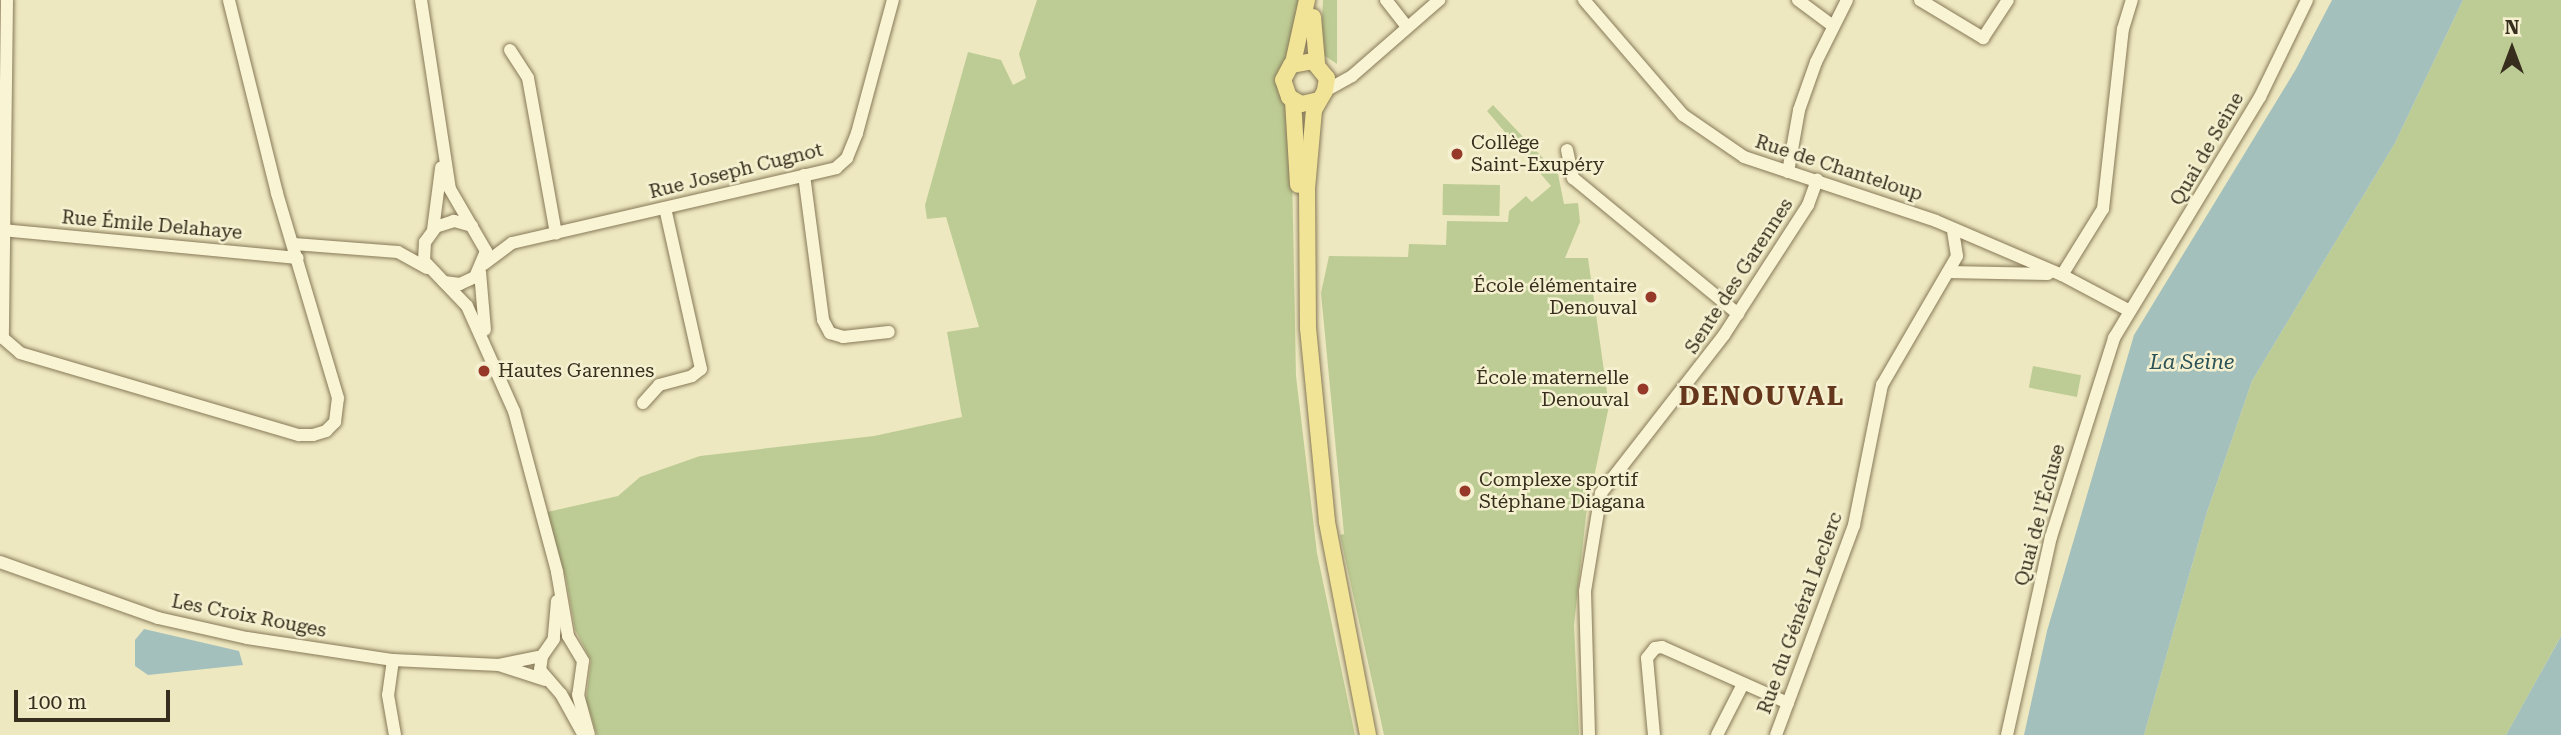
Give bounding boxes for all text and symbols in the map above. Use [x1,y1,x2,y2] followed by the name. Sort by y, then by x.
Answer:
[2477,14,2547,84] north arrow
[2505,16,2519,39] text: N
[2165,88,2249,210] street label: Quai de Seine
[1752,130,1926,206] street label: Rue de Chanteloup
[1471,132,1604,176] place label: Collège Saint-Exupéry
[647,138,825,204] street label: Rue Joseph Cugnot
[1449,146,1465,162] marker: Collège Saint-Exupéry
[1680,194,1798,358] street label: Sente des Garennes
[61,206,243,244] street label: Rue Émile Delahaye
[1473,275,1637,319] place label: École élémentaire Denouval
[1643,289,1659,305] marker: École élémentaire Denouval
[2150,349,2234,375] water label: La Seine
[498,360,654,382] place label: Hautes Garennes
[476,363,492,379] marker: Hautes Garennes
[1476,367,1629,411] place label: École maternelle Denouval
[1635,381,1651,397] marker: École maternelle Denouval
[1680,381,1844,413] district label: DENOUVAL
[2010,442,2070,588] street label: Quai de l'Écluse
[1479,469,1645,513] place label: Complexe sportif Stéphane Diagana
[1457,483,1473,499] marker: Complexe sportif Stéphane Diagana
[1753,509,1847,717] street label: Rue du Général Leclerc
[170,590,328,642] street label: Les Croix Rouges
[18,676,173,720] scale bar
[27,690,87,714] text: 100 m

